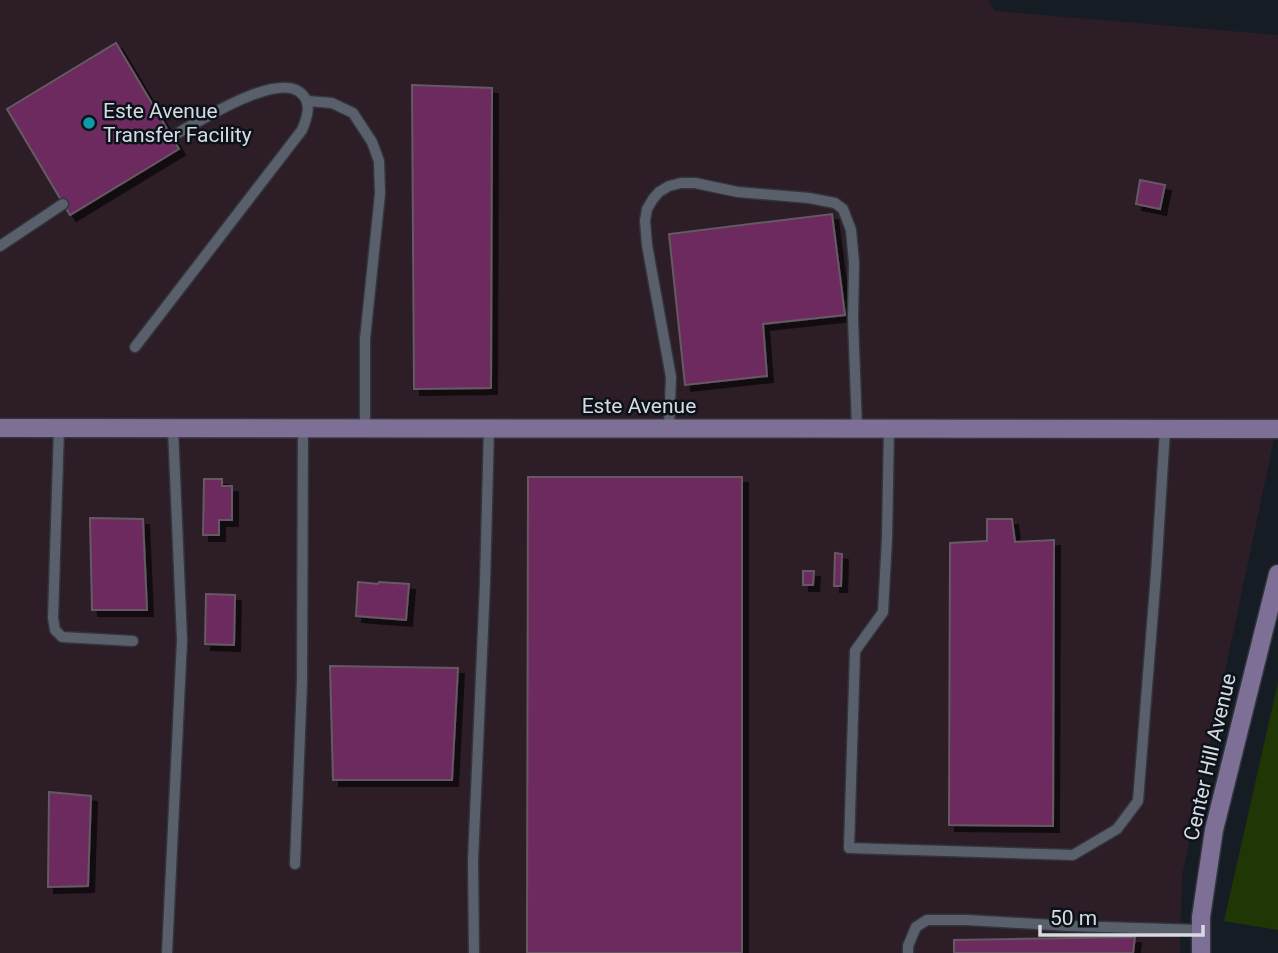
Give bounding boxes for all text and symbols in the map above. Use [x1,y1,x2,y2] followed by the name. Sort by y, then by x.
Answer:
[103,99,252,147] place label: Este Avenue Transfer Facility
[81,115,97,131] marker: Este Avenue Transfer Facility
[582,394,696,418] street label: Este Avenue
[1179,671,1241,843] street label: Center Hill Avenue
[1040,894,1203,938] scale bar
[1050,906,1097,930] text: 50 m

